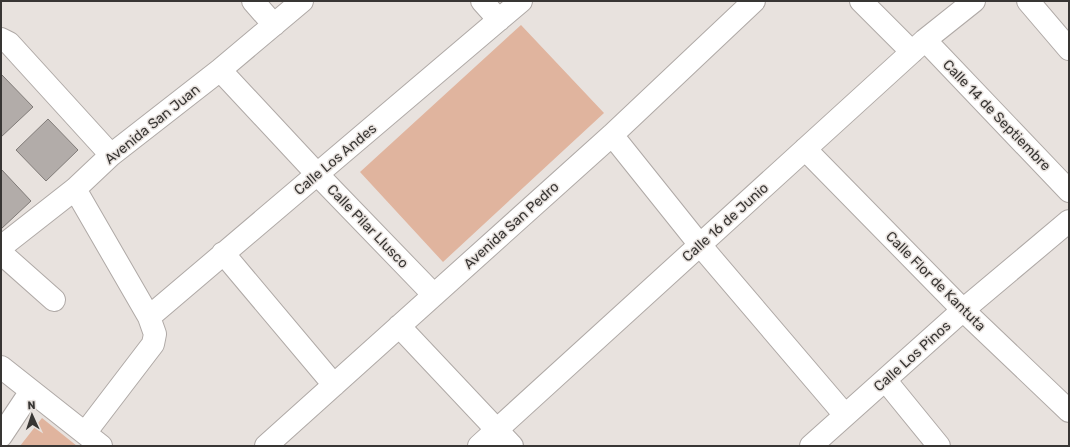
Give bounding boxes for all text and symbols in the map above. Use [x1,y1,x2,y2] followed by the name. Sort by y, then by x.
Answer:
[939,56,1054,175] street label: Calle 14 de Septiembre
[101,81,203,168] street label: Avenida San Juan
[291,120,380,199] street label: Calle Los Andes
[460,178,562,273] street label: Avenida San Pedro
[679,179,772,265] street label: Calle 16 de Junio
[323,181,412,272] street label: Calle Pilar Llusco
[882,228,989,335] street label: Calle Flor de Kantuta
[870,317,954,395] street label: Calle Los Pinos
[12,395,52,435] north arrow
[27,399,36,412] text: N

